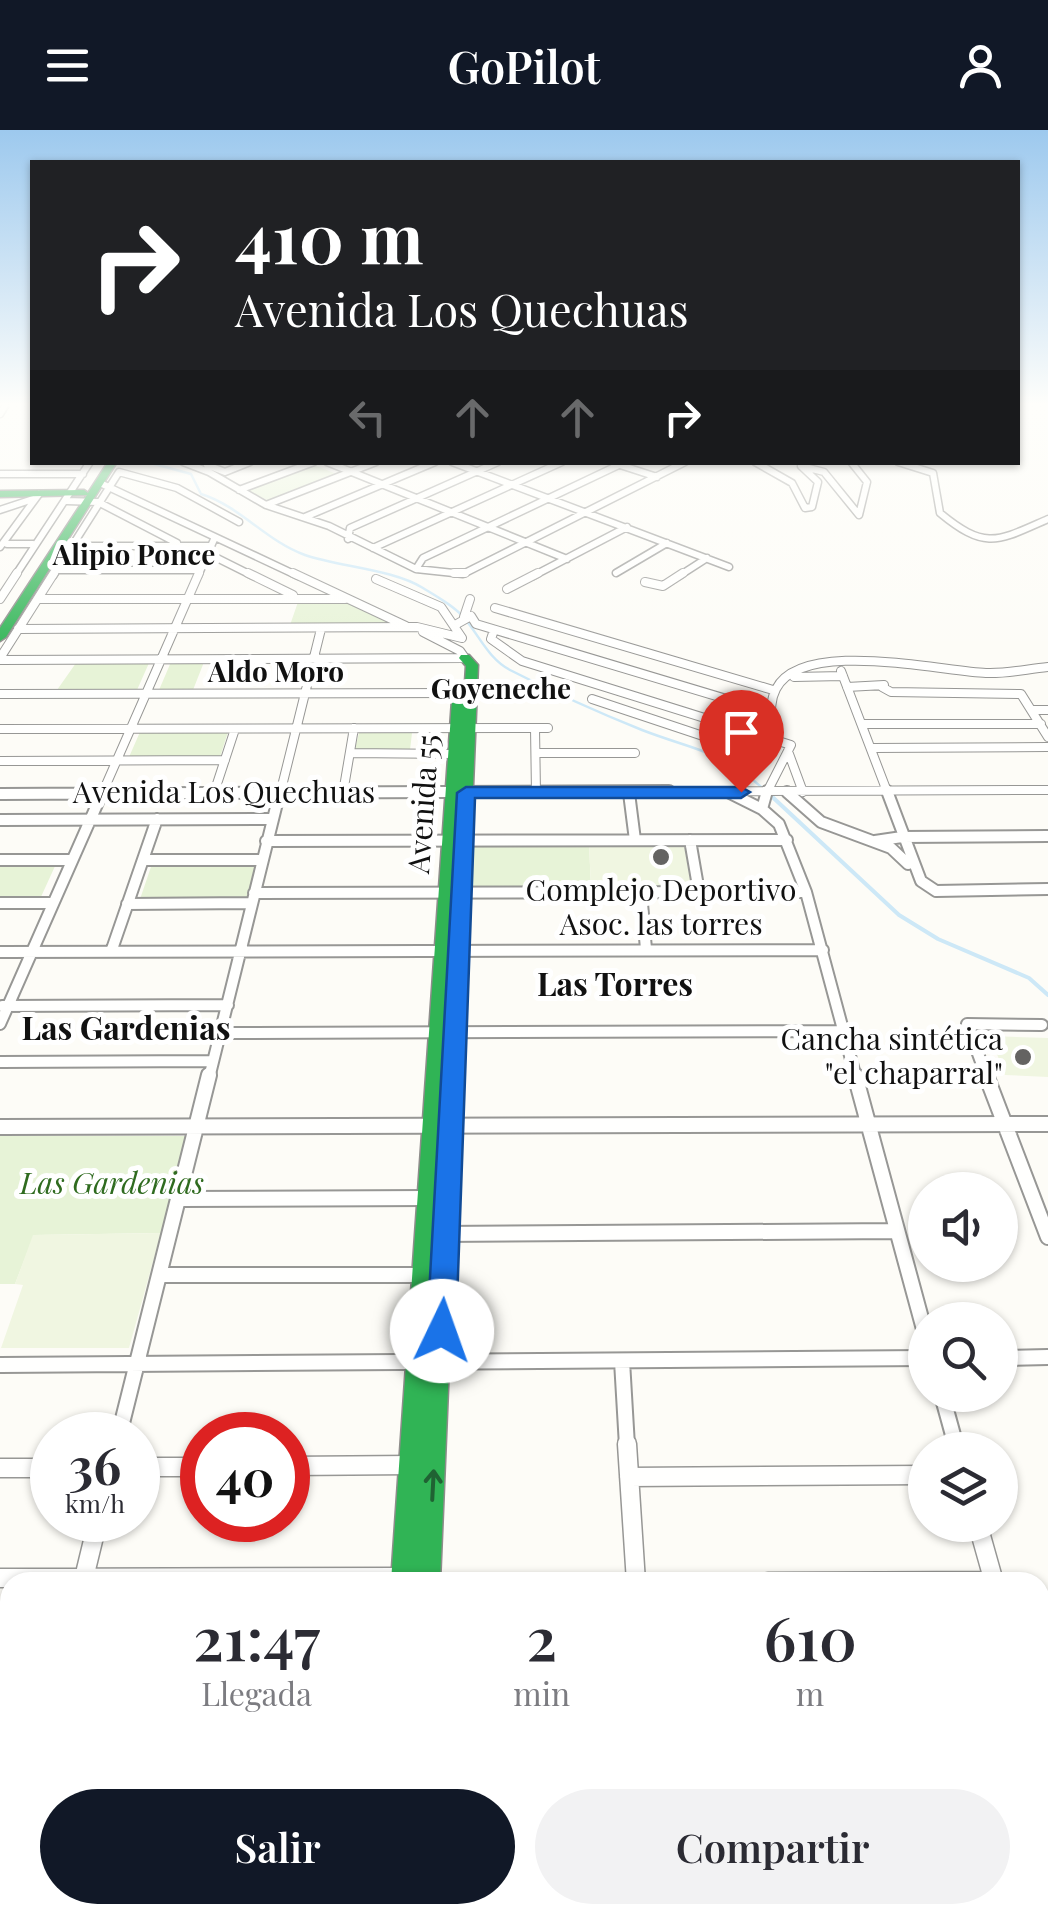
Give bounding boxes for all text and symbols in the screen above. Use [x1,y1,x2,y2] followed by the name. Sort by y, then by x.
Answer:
[448,35,600,95] text: GoPilot
[40,38,95,93] icon: menu
[953,38,1008,93] icon: person
[235,188,424,282] text: 410 m
[70,200,200,330] icon: right
[235,278,689,338] text: Avenida Los Quechuas
[340,390,395,445] icon: left
[445,390,500,445] icon: ahead
[550,390,605,445] icon: ahead
[655,390,710,445] icon: right
[52,535,215,572] district label: Alipio Ponce
[207,652,344,689] district label: Aldo Moro
[431,669,571,706] district label: Goyeneche
[699,690,784,793] pin
[714,705,769,760] icon: arrive
[397,733,447,876] street label: Avenida 55
[72,771,375,811] street label: Avenida Los Quechuas
[650,846,672,868] marker: Complejo Deportivo Asoc. las torres
[526,869,796,943] place label: Complejo Deportivo Asoc. las torres
[537,961,693,1004] district label: Las Torres
[21,1005,231,1048] district label: Las Gardenias
[780,1018,1003,1092] place label: Cancha sintética "el chaparral"
[1012,1046,1034,1068] marker: Cancha sintética "el chaparral"
[18,1162,204,1202] park label: Las Gardenias
[908,1172,1018,1542] map controls
[908,1172,1018,1282] button: sound
[390,1279,494,1383] position arrow
[908,1302,1018,1412] button: search
[180,1412,310,1542] speed limit sign: 40
[69,1431,121,1498] text: 36
[908,1432,1018,1542] button: layers
[424,1470,443,1502] one-way arrow
[65,1486,125,1519] text: km/h
[193,1596,320,1676] text: 21:47
[526,1596,557,1676] text: 2
[763,1596,857,1676] text: 610
[201,1671,312,1714] text: Llegada
[513,1671,570,1714] text: min
[796,1671,824,1714] text: m
[40,1789,515,1904] button: Salir
[535,1789,1010,1904] button: Compartir

